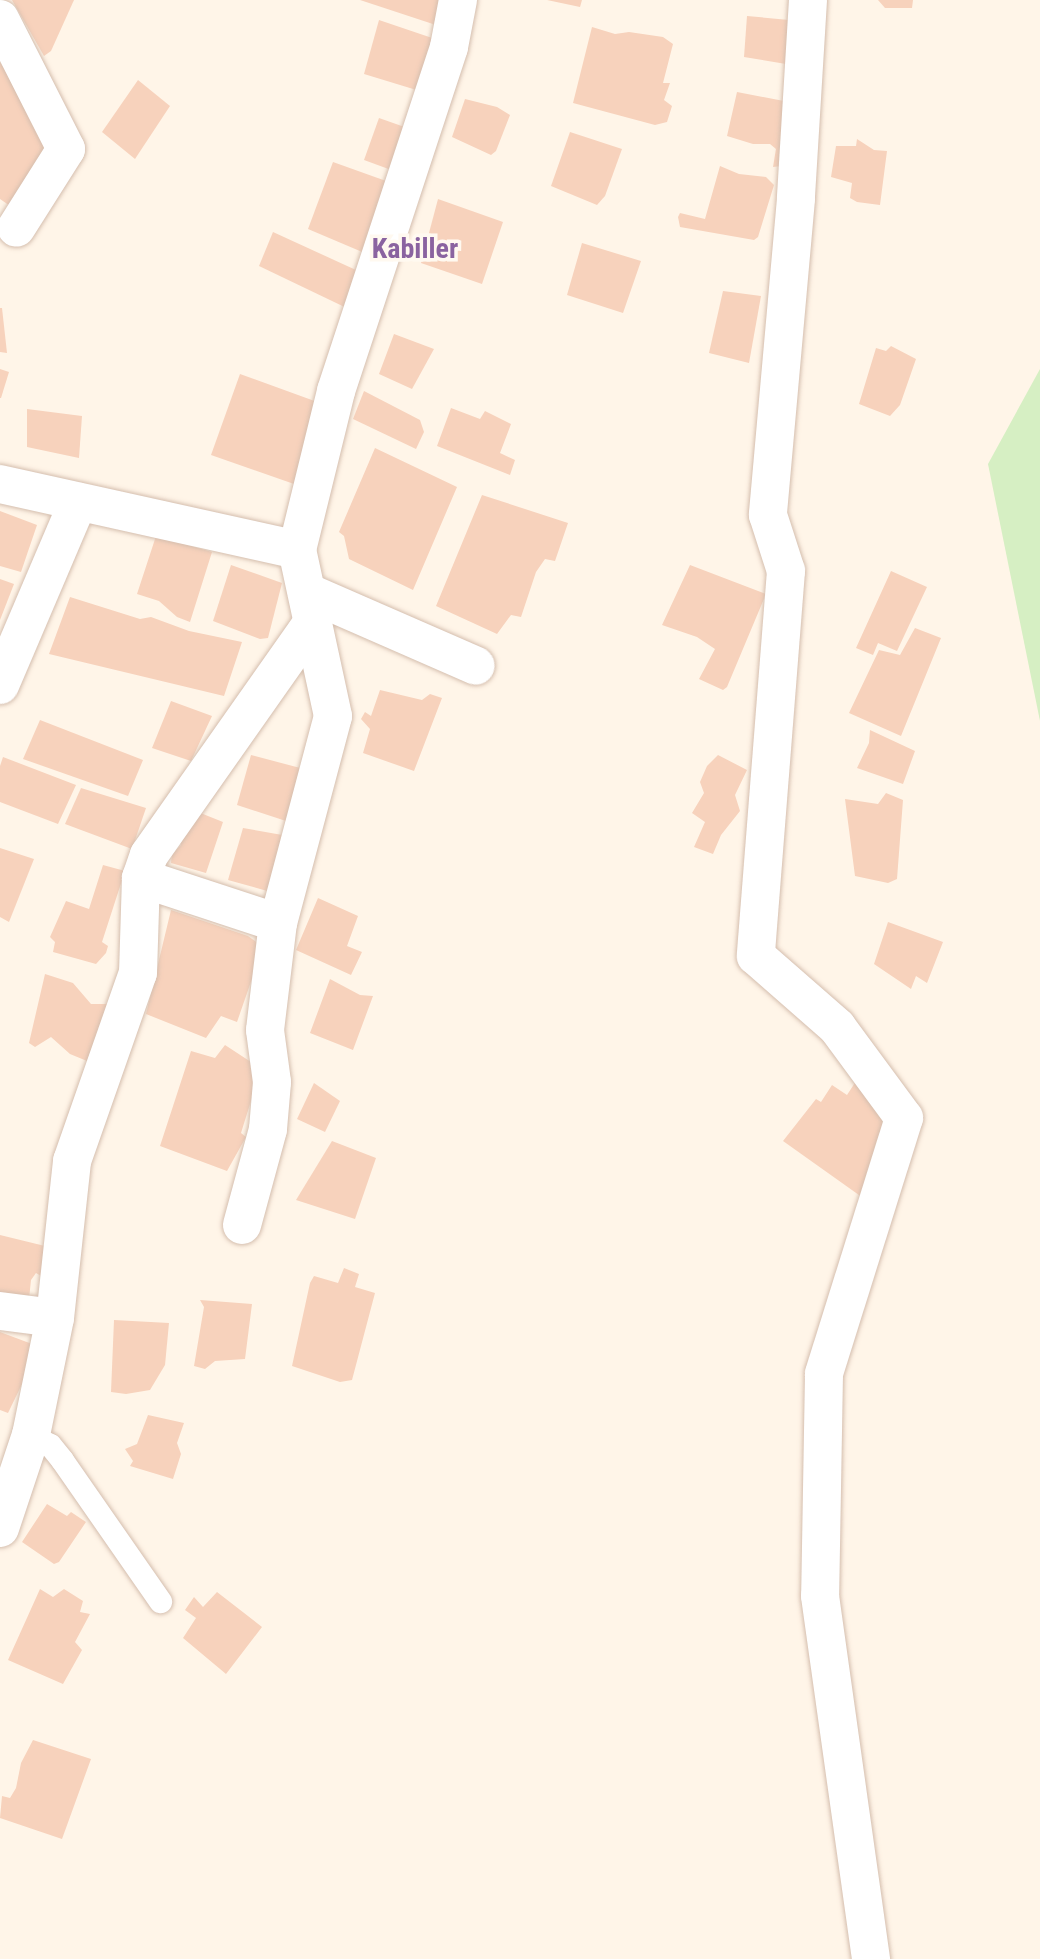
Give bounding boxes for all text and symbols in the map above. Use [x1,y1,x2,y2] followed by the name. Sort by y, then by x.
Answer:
[372,232,458,266] district label: Kabiller

